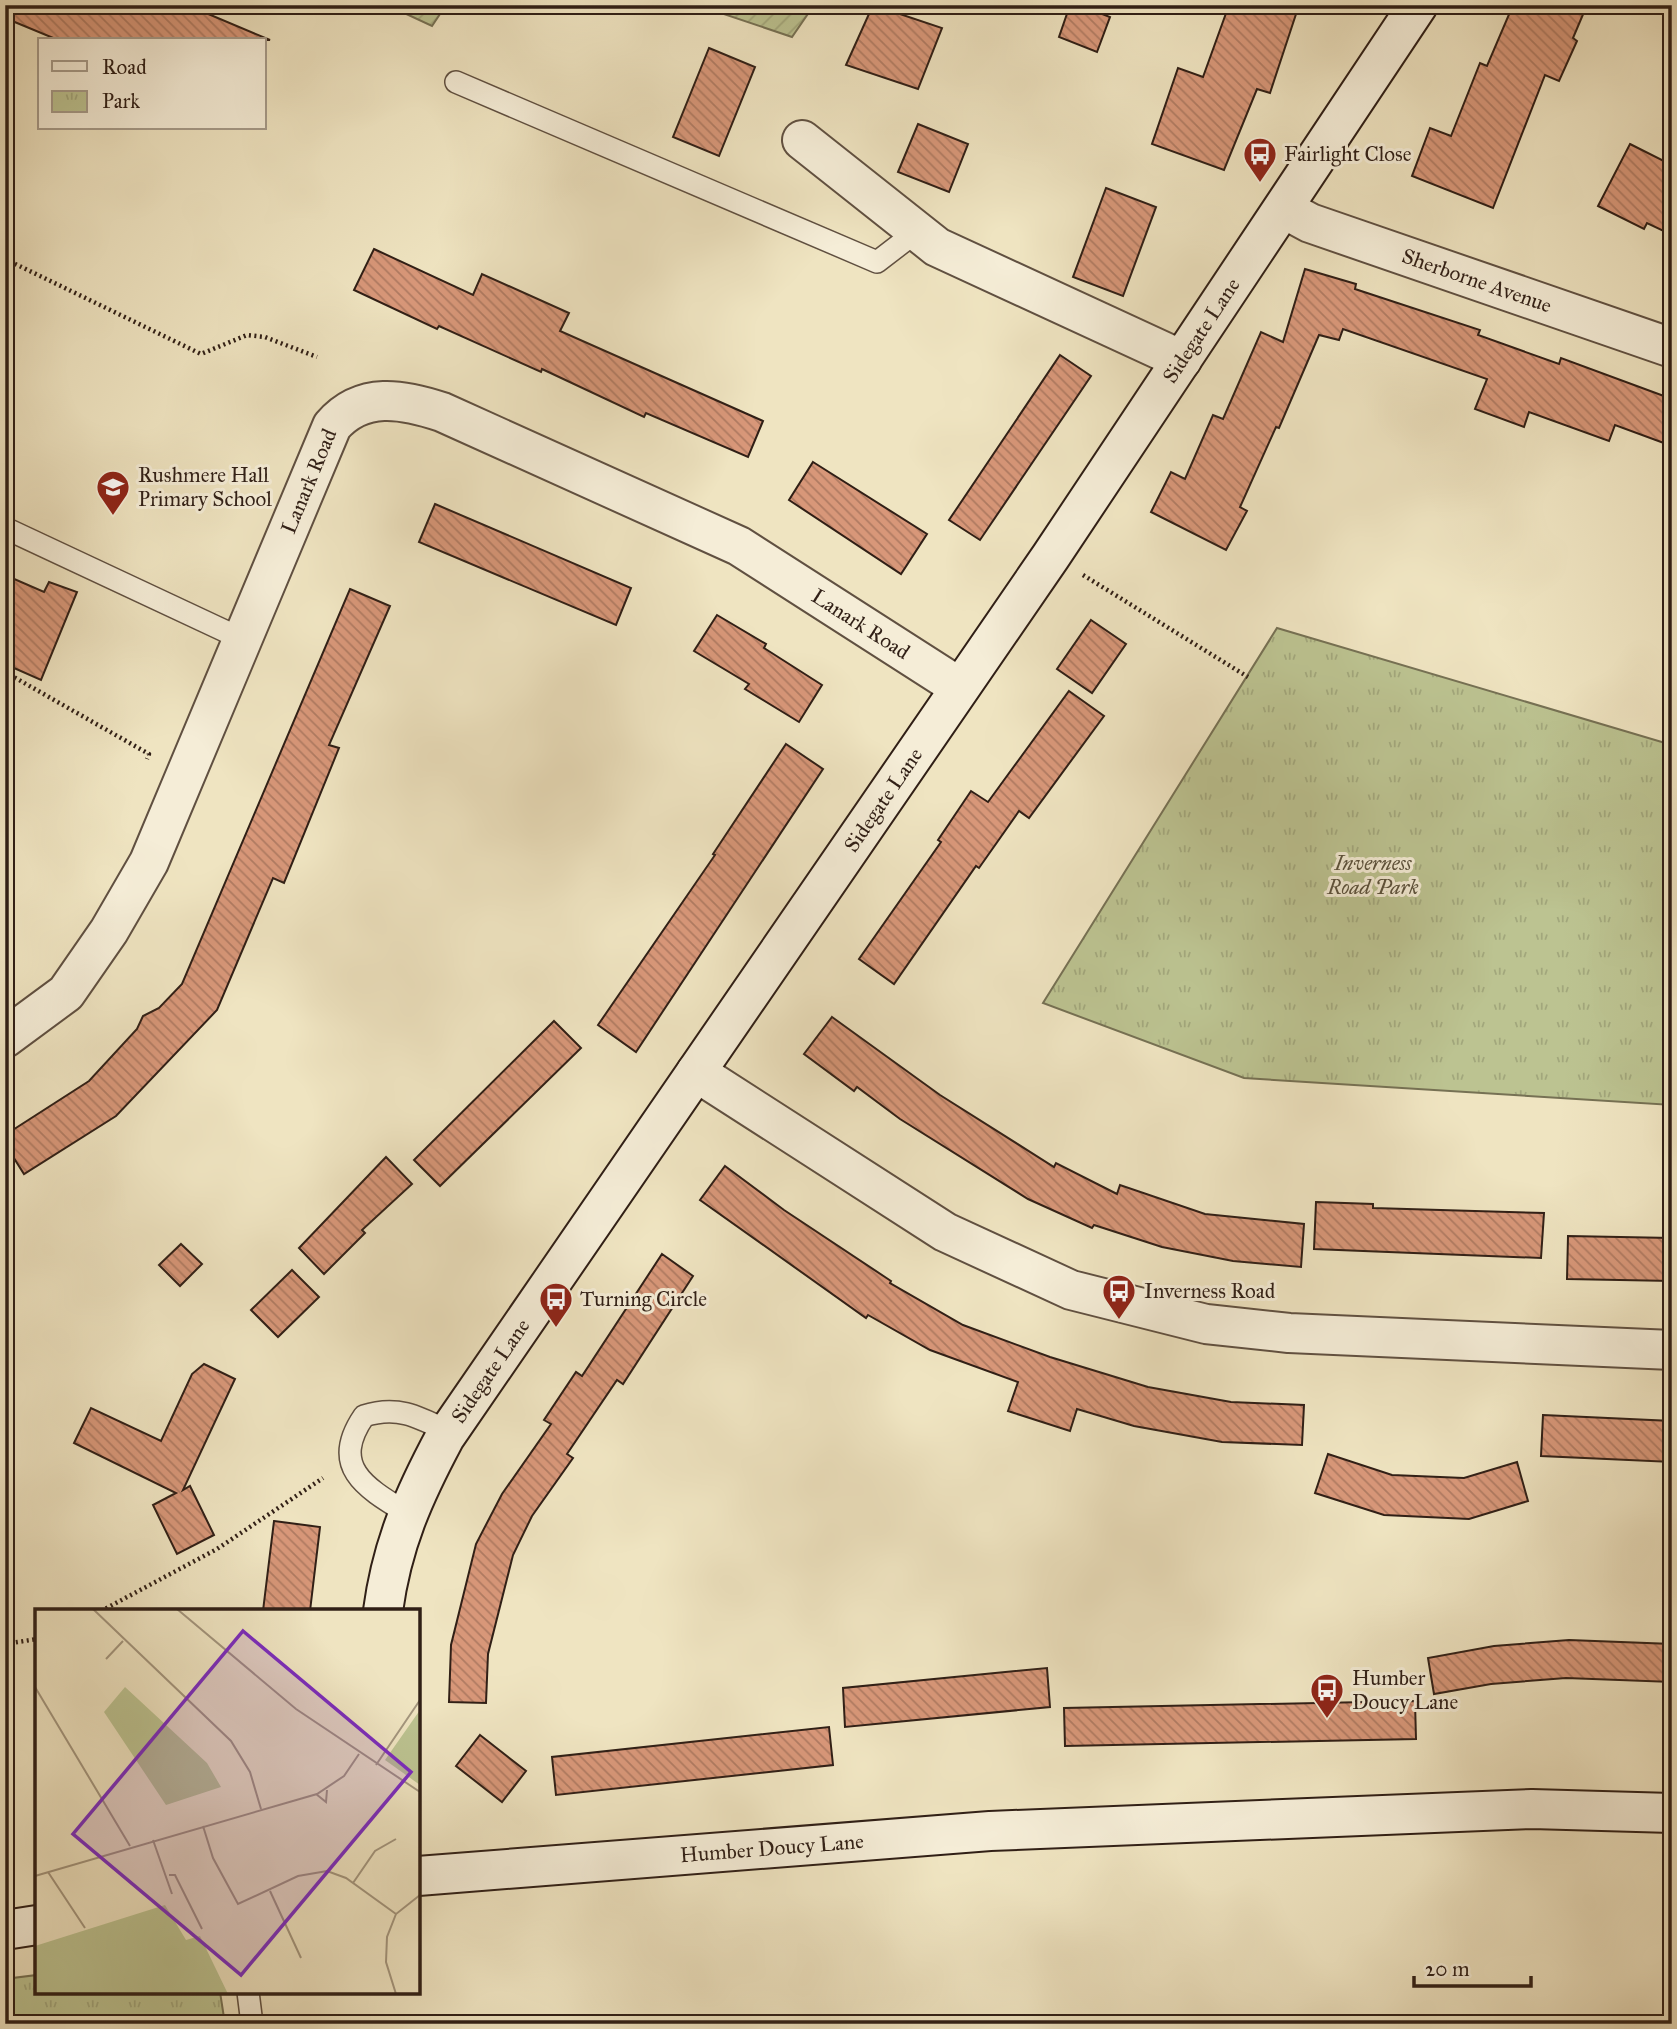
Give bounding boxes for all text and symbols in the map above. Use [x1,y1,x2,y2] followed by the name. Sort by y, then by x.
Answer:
[38,38,266,130] legend
[102,54,147,80] text: Road
[102,88,140,114] text: Park
[1241,135,1279,184] bus stop icon: Fairlight Close
[1284,141,1412,167] place label: Fairlight Close
[1398,243,1555,319] street label: Sherborne Avenue
[1157,273,1246,388] street label: Sidegate Lane
[275,424,343,538] street label: Lanark Road
[138,462,272,512] place label: Rushmere Hall Primary School
[94,468,132,517] school or university icon: Rushmere Hall Primary School
[807,583,915,665] street label: Lanark Road
[838,743,928,857] street label: Sidegate Lane
[1326,850,1419,900] park label: Inverness Road Park
[1100,1272,1138,1321] bus stop icon: Inverness Road
[1144,1278,1276,1304] place label: Inverness Road
[537,1280,575,1329] bus stop icon: Turning Circle
[580,1286,707,1312] place label: Turning Circle
[445,1314,536,1428] street label: Sidegate Lane
[35,1609,420,1994] inset map
[1352,1665,1458,1715] place label: Humber Doucy Lane
[1308,1671,1346,1720] bus stop icon: Humber Doucy Lane
[679,1828,865,1868] street label: Humber Doucy Lane
[1414,1945,1532,1989] scale bar
[1425,1956,1470,1982] text: 20 m

